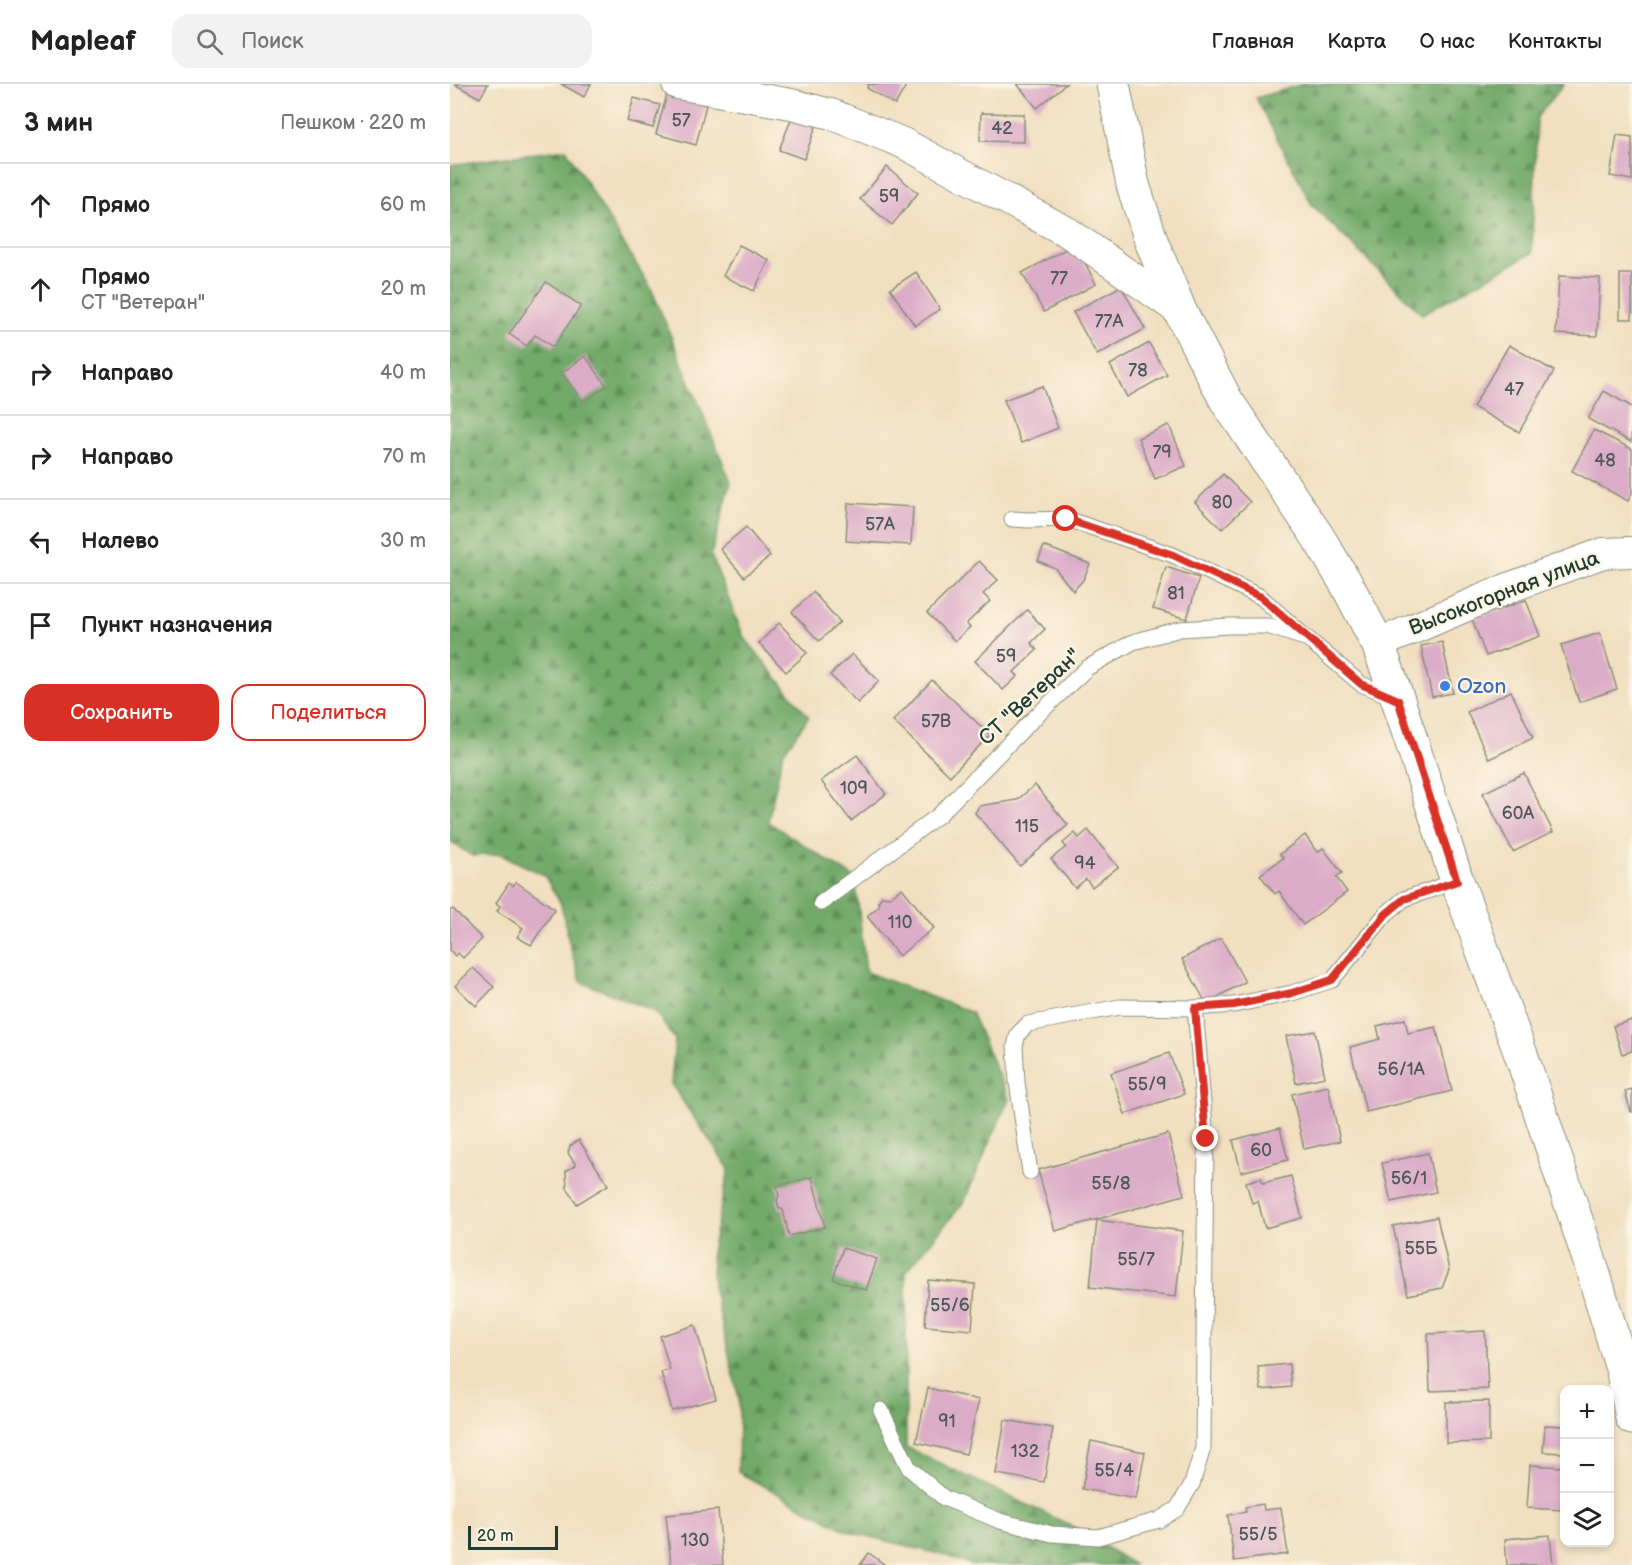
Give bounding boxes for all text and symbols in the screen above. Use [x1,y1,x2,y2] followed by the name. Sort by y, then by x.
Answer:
[172,14,592,68] search box
[30,25,136,58] text: Mapleaf
[193,25,226,58] icon: search
[241,28,304,55] text: Поиск
[1211,29,1294,54] text: Главная
[1327,29,1386,54] text: Карта
[1419,29,1475,54] text: О нас
[1508,29,1602,54] text: Контакты
[24,108,93,139] text: 3 мин
[671,110,691,131] house number: 57
[280,111,426,135] text: Пешком · 220 m
[991,118,1013,139] house number: 42
[879,186,899,207] house number: 59
[24,189,57,222] icon: ahead
[81,192,150,219] text: Прямо
[380,193,426,217] text: 60 m
[81,264,150,291] text: Прямо
[1050,268,1068,289] house number: 77
[24,273,57,306] icon: ahead
[381,277,426,301] text: 20 m
[81,291,205,315] text: СТ "Ветеран"
[1095,311,1123,332] house number: 77А
[24,357,57,390] icon: right
[81,360,173,387] text: Направо
[1128,360,1148,381] house number: 78
[380,361,426,385] text: 40 m
[1504,379,1524,400] house number: 47
[24,441,57,474] icon: right
[1152,442,1172,463] house number: 79
[81,444,173,471] text: Направо
[382,445,426,469] text: 70 m
[1594,450,1616,471] house number: 48
[1211,492,1233,513] house number: 80
[1052,505,1078,531] route start
[865,514,895,535] house number: 57А
[24,525,57,558] icon: left
[81,528,159,555] text: Налево
[380,529,426,553] text: 30 m
[1405,545,1603,641] street label: Высокогорная улица
[1167,583,1185,604] house number: 81
[24,609,57,642] icon: arrive
[81,612,273,639] text: Пункт назначения
[974,643,1086,751] street label: СТ "Ветеран"
[996,646,1016,667] house number: 59
[1457,674,1506,699] place label: Ozon
[1438,679,1452,693] marker: Ozon
[24,684,219,741] button: Сохранить
[231,684,426,741] button: Поделиться
[921,711,951,732] house number: 57В
[840,778,868,799] house number: 109
[1502,803,1534,824] house number: 60А
[1015,816,1039,837] house number: 115
[1074,853,1096,874] house number: 94
[888,912,912,933] house number: 110
[1377,1059,1425,1080] house number: 56/1А
[1127,1074,1167,1095] house number: 55/9
[1192,1125,1218,1151] route end
[1250,1140,1272,1161] house number: 60
[1391,1168,1427,1189] house number: 56/1
[1091,1173,1131,1194] house number: 55/8
[1404,1238,1438,1259] house number: 55Б
[1117,1249,1155,1270] house number: 55/7
[930,1295,970,1316] house number: 55/6
[1560,1385,1614,1547] map controls
[1560,1385,1614,1439] button: +
[938,1411,956,1432] house number: 91
[1560,1439,1614,1493] button: −
[1011,1441,1040,1462] house number: 132
[1094,1460,1134,1481] house number: 55/4
[1560,1493,1614,1547] button: layers
[468,1523,558,1550] scale bar
[1238,1524,1278,1545] house number: 55/5
[477,1527,513,1546] text: 20 m
[681,1530,709,1551] house number: 130

